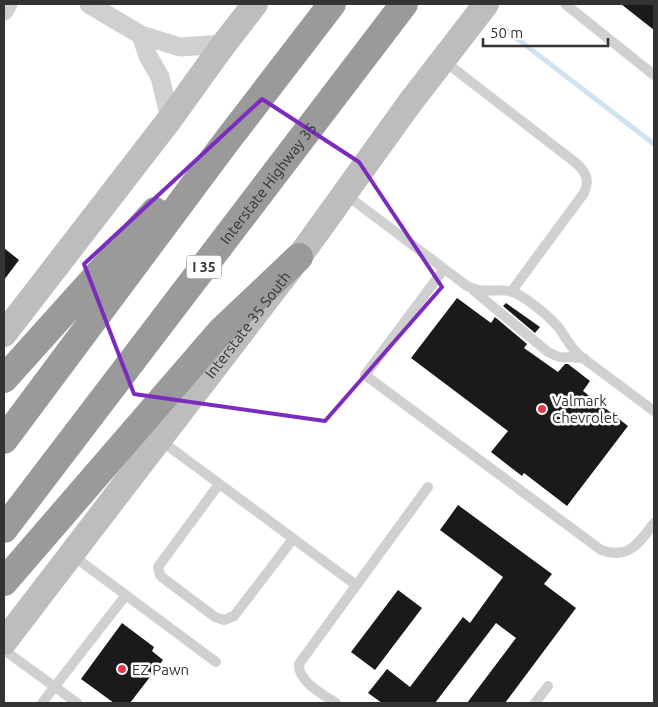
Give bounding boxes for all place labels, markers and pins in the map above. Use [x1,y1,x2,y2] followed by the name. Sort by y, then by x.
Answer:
[552,392,618,426] place label: Valmark Chevrolet
[536,403,548,415] marker: Valmark Chevrolet
[132,661,189,678] place label: EZ Pawn
[116,663,128,675] marker: EZ Pawn

